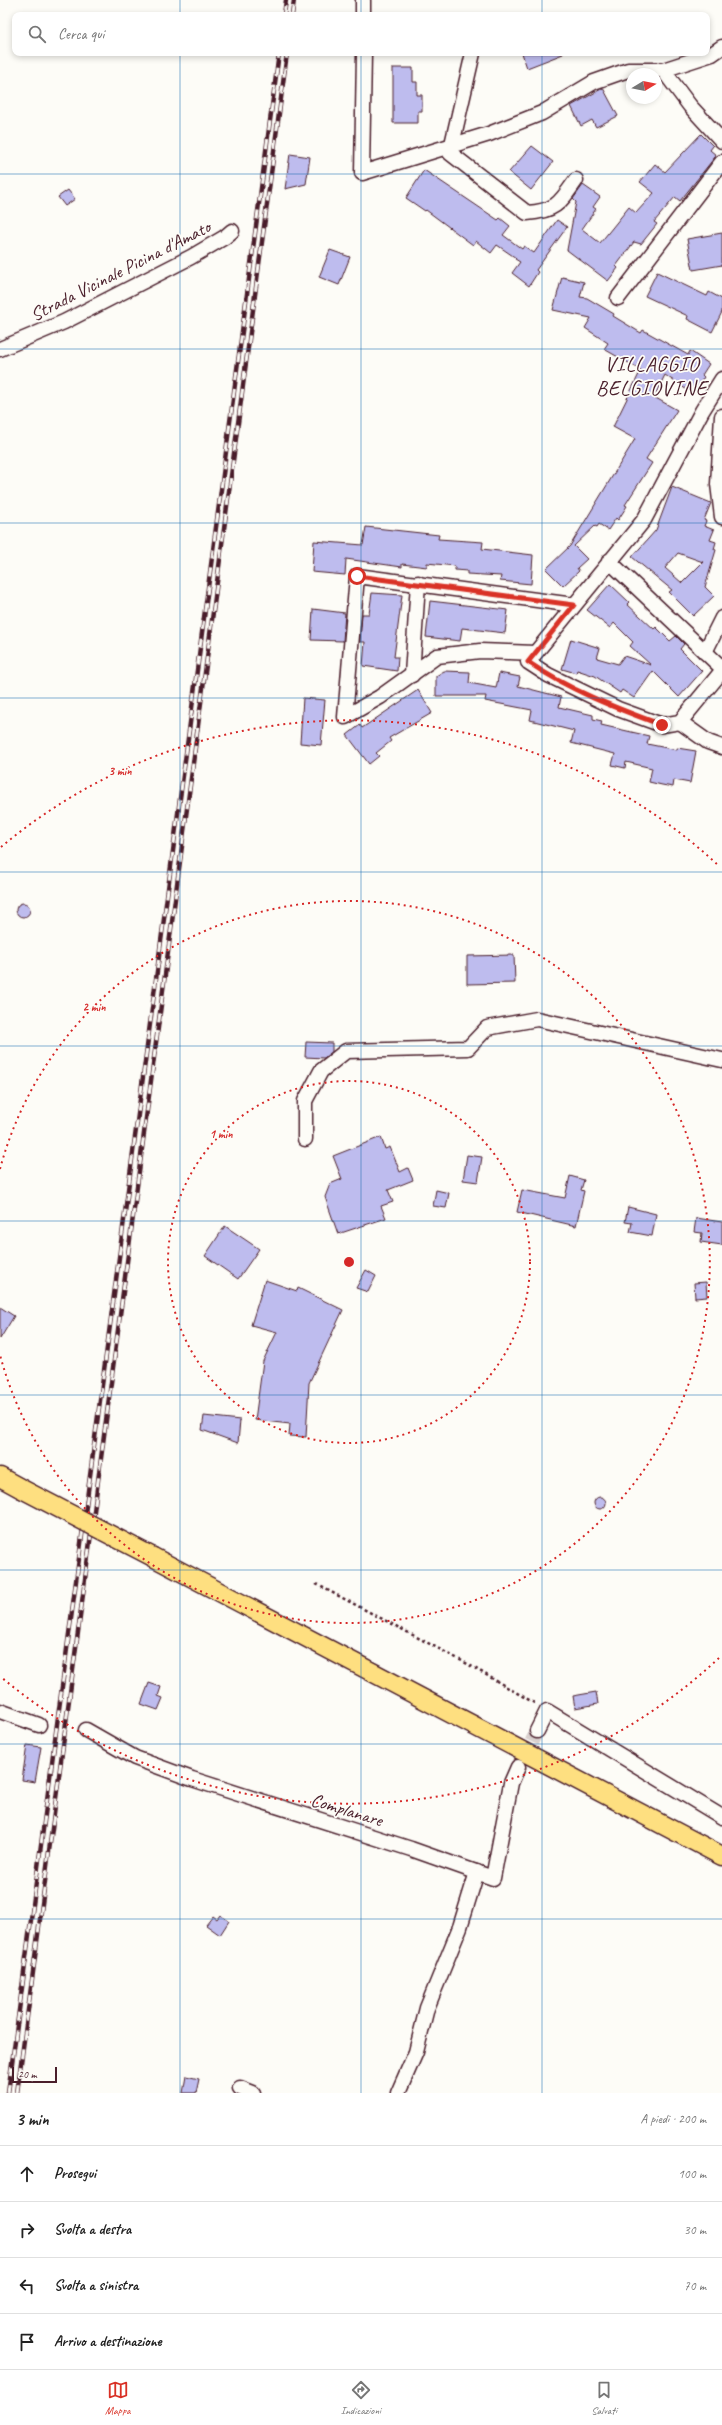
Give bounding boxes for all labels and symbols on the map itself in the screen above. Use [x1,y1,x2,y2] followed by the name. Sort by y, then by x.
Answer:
[626,68,662,104] north arrow
[26,214,217,327] street label: Strada Vicinale Picina d'Amato
[596,351,710,401] district label: VILLAGGIO BELGIOVINE
[348,567,366,585] route start
[653,716,671,734] route end
[109,763,132,779] text: 3 min
[83,999,106,1015] text: 2 min
[210,1126,233,1142] text: 1 min
[342,1255,356,1269] centre of rings
[308,1788,387,1833] street label: Complanare
[12,2065,57,2084] scale bar

